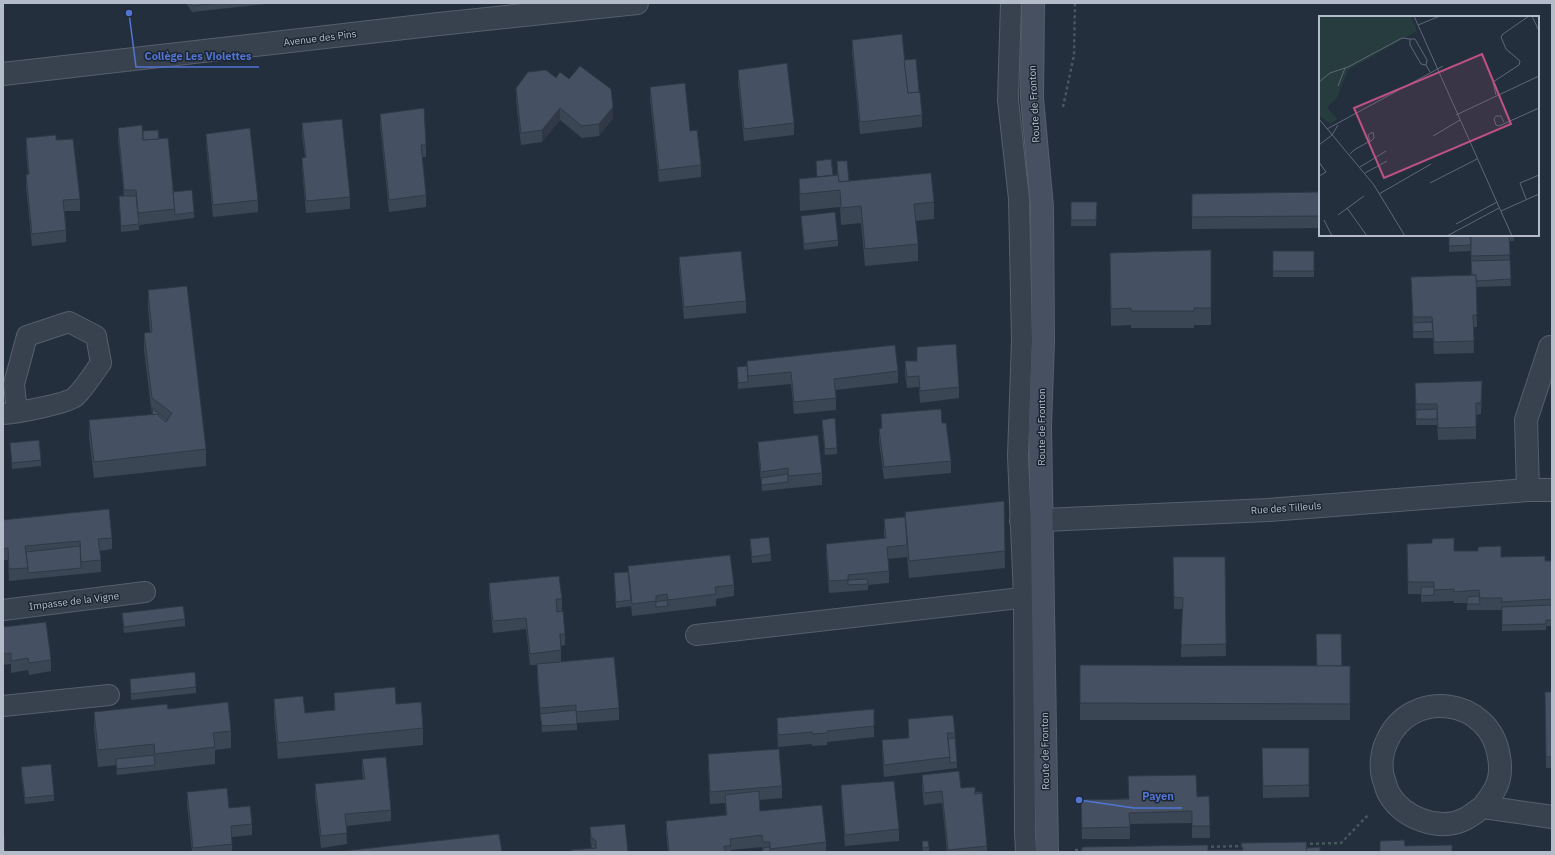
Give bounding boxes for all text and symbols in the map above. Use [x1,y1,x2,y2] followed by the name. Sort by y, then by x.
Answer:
[1319,16,1539,236] inset map
[283,27,357,49] street label: Avenue des Pins
[136,44,259,67] callout: Collège Les Violettes
[144,49,252,63] text: Collège Les Violettes
[1025,65,1043,143] street label: Route de Fronton
[1035,388,1048,466] street label: Route de Fronton
[1250,499,1322,517] street label: Rue des Tilleuls
[28,589,120,613] street label: Impasse de la Vigne
[1038,712,1052,790] street label: Route de Fronton
[1134,785,1182,808] callout: Payen
[1142,789,1174,803] text: Payen

